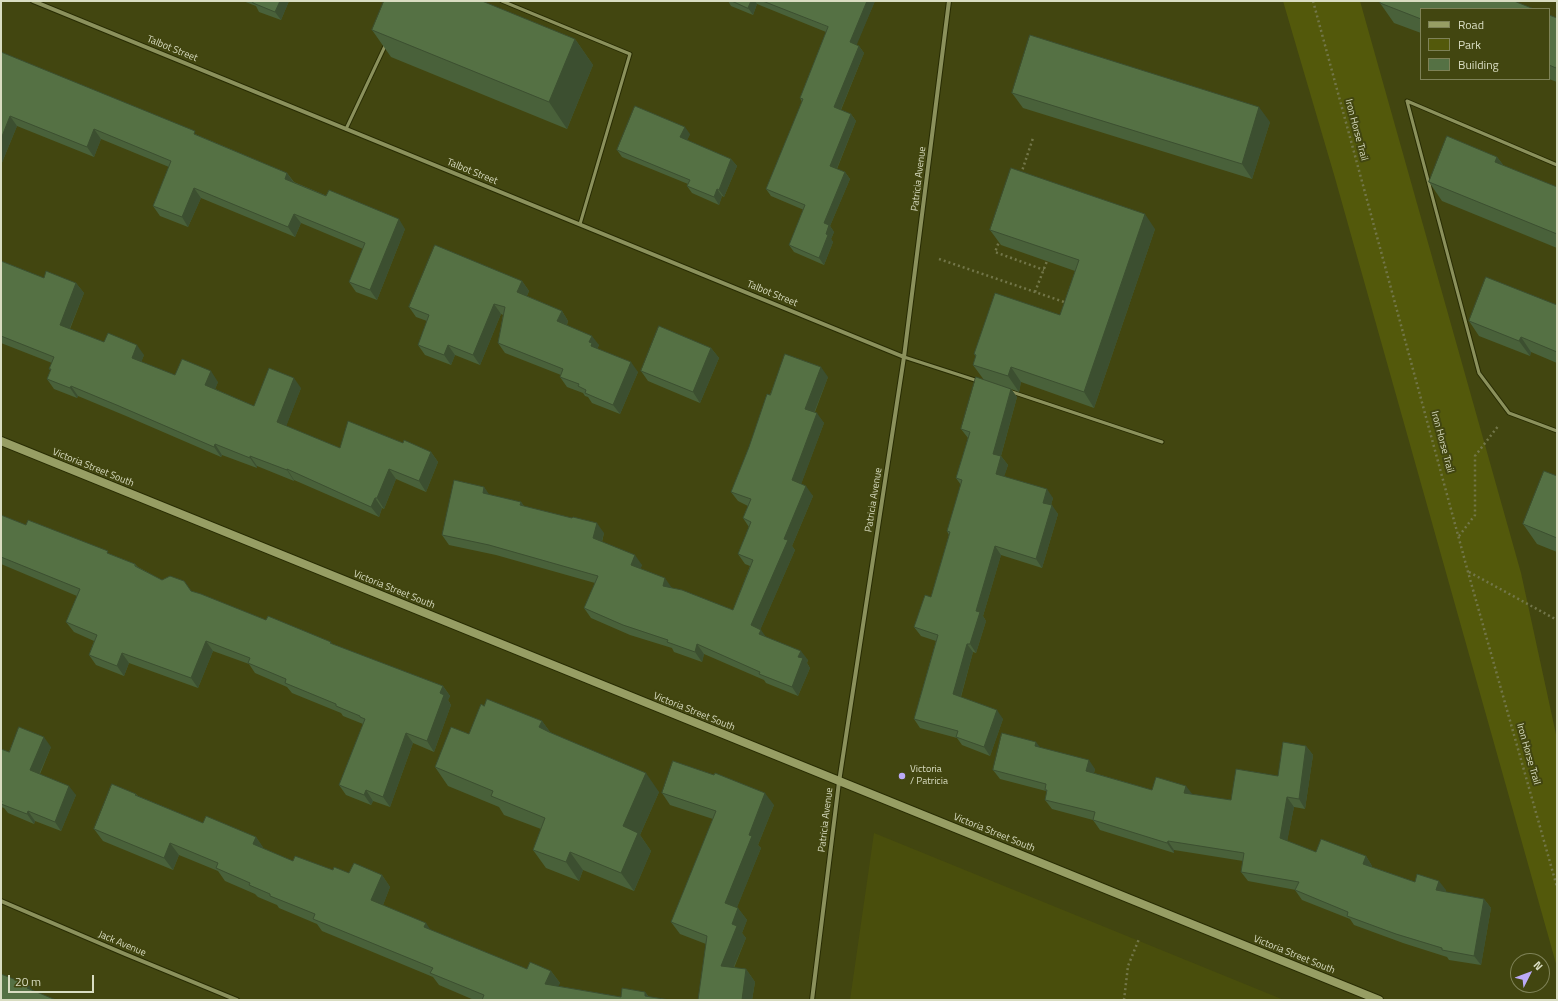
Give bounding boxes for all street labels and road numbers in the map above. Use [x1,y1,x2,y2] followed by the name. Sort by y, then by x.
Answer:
[145,33,199,65] street label: Talbot Street
[1342,98,1370,162] street label: Iron Horse Trail
[909,146,929,212] street label: Patricia Avenue
[445,156,499,188] street label: Talbot Street
[745,278,799,310] street label: Talbot Street
[1428,410,1456,474] street label: Iron Horse Trail
[50,446,136,490] street label: Victoria Street South
[863,467,885,533] street label: Patricia Avenue
[351,568,437,612] street label: Victoria Street South
[651,690,737,734] street label: Victoria Street South
[1513,722,1543,786] street label: Iron Horse Trail
[816,787,836,853] street label: Patricia Avenue
[951,811,1037,855] street label: Victoria Street South
[96,929,148,959] street label: Jack Avenue
[1251,933,1337,977] street label: Victoria Street South

